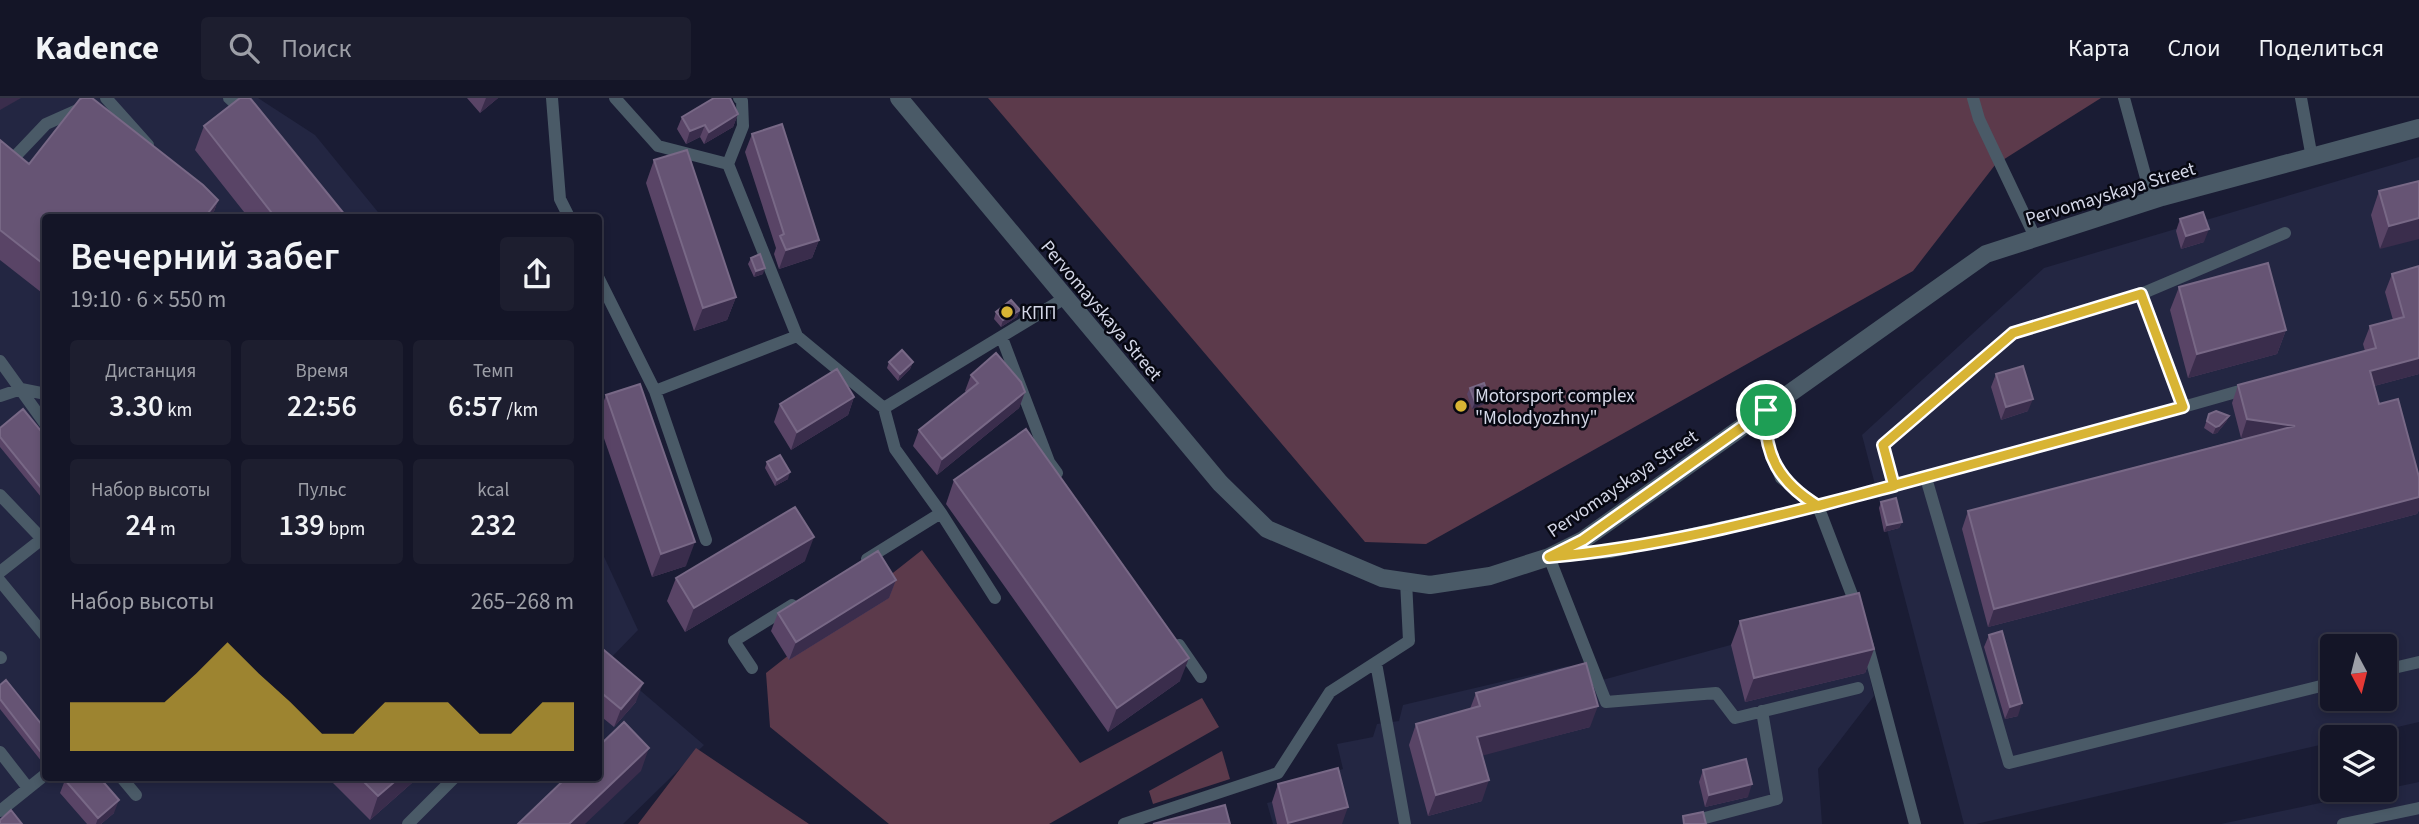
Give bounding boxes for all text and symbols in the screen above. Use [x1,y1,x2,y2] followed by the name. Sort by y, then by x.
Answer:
[201,17,691,80] search box
[35,25,159,72] text: Kadence
[225,29,263,67] icon: search
[281,30,351,67] text: Поиск
[2068,31,2130,66] text: Карта
[2168,31,2221,66] text: Слои
[2259,31,2384,66] text: Поделиться
[2022,156,2199,233] street label: Pervomayskaya Street
[70,230,339,284] text: Вечерний забег
[1034,235,1168,388] street label: Pervomayskaya Street
[500,237,574,311] button: share
[70,283,226,316] text: 19:10 · 6 × 550 m
[1021,300,1057,327] place label: КПП
[999,304,1015,320] marker: КПП
[105,358,196,385] text: Дистанция
[296,358,348,385] text: Время
[473,358,514,385] text: Темп
[1736,380,1796,440] pin
[1475,383,1635,432] place label: Motorsport complex "Molodyozhny"
[109,385,163,428] text: 3.30
[287,385,357,428] text: 22:56
[448,385,503,428] text: 6:57
[1747,391,1785,429] icon: arrive
[163,397,192,424] text: km
[503,397,538,424] text: /km
[1453,398,1469,414] marker: Motorsport complex "Molodyozhny"
[1542,423,1704,545] street label: Pervomayskaya Street
[91,477,210,504] text: Набор высоты
[297,477,347,504] text: Пульс
[477,477,509,504] text: kcal
[125,504,156,547] text: 24
[279,504,325,547] text: 139
[470,504,516,547] text: 232
[156,516,176,543] text: m
[325,516,365,543] text: bpm
[70,585,214,618] text: Набор высоты
[471,585,574,618] text: 265–268 m
[2320,634,2398,710] north arrow
[2320,634,2397,802] map controls
[2320,725,2397,802] button: layers

